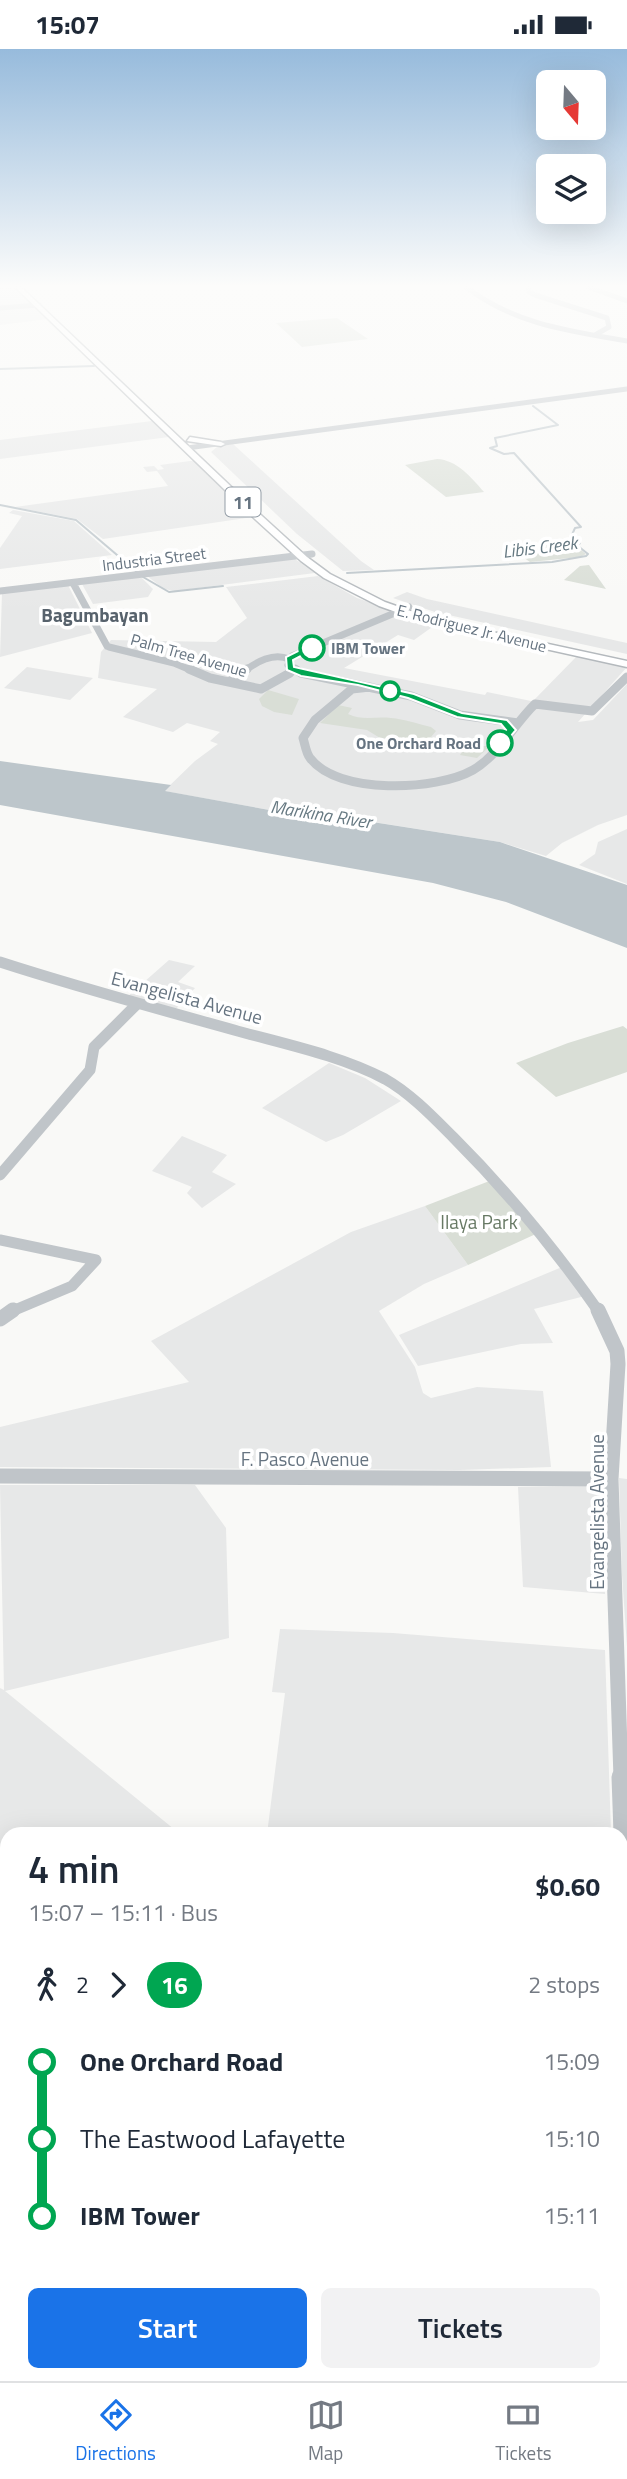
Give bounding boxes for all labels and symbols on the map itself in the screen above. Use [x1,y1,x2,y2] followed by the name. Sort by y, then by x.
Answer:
[536,70,606,140] north arrow
[226,487,260,516] road number: 11
[501,529,581,565] water label: Libis Creek
[101,541,208,577] street label: Industria Street
[395,598,549,658] street label: E. Rodriguez Jr. Avenue
[41,600,149,629] district label: Bagumbayan
[128,627,250,683] street label: Palm Tree Avenue
[299,635,325,661] marker: IBM Tower
[331,636,405,660] place label: IBM Tower
[380,681,400,701] unlabelled marker
[487,730,513,756] marker: One Orchard Road
[356,731,481,755] place label: One Orchard Road
[269,793,376,836] water label: Marikina River
[108,963,266,1031] street label: Evangelista Avenue
[440,1207,518,1236] park label: Ilaya Park
[582,1434,611,1590] street label: Evangelista Avenue
[241,1444,369,1473] street label: F. Pasco Avenue

